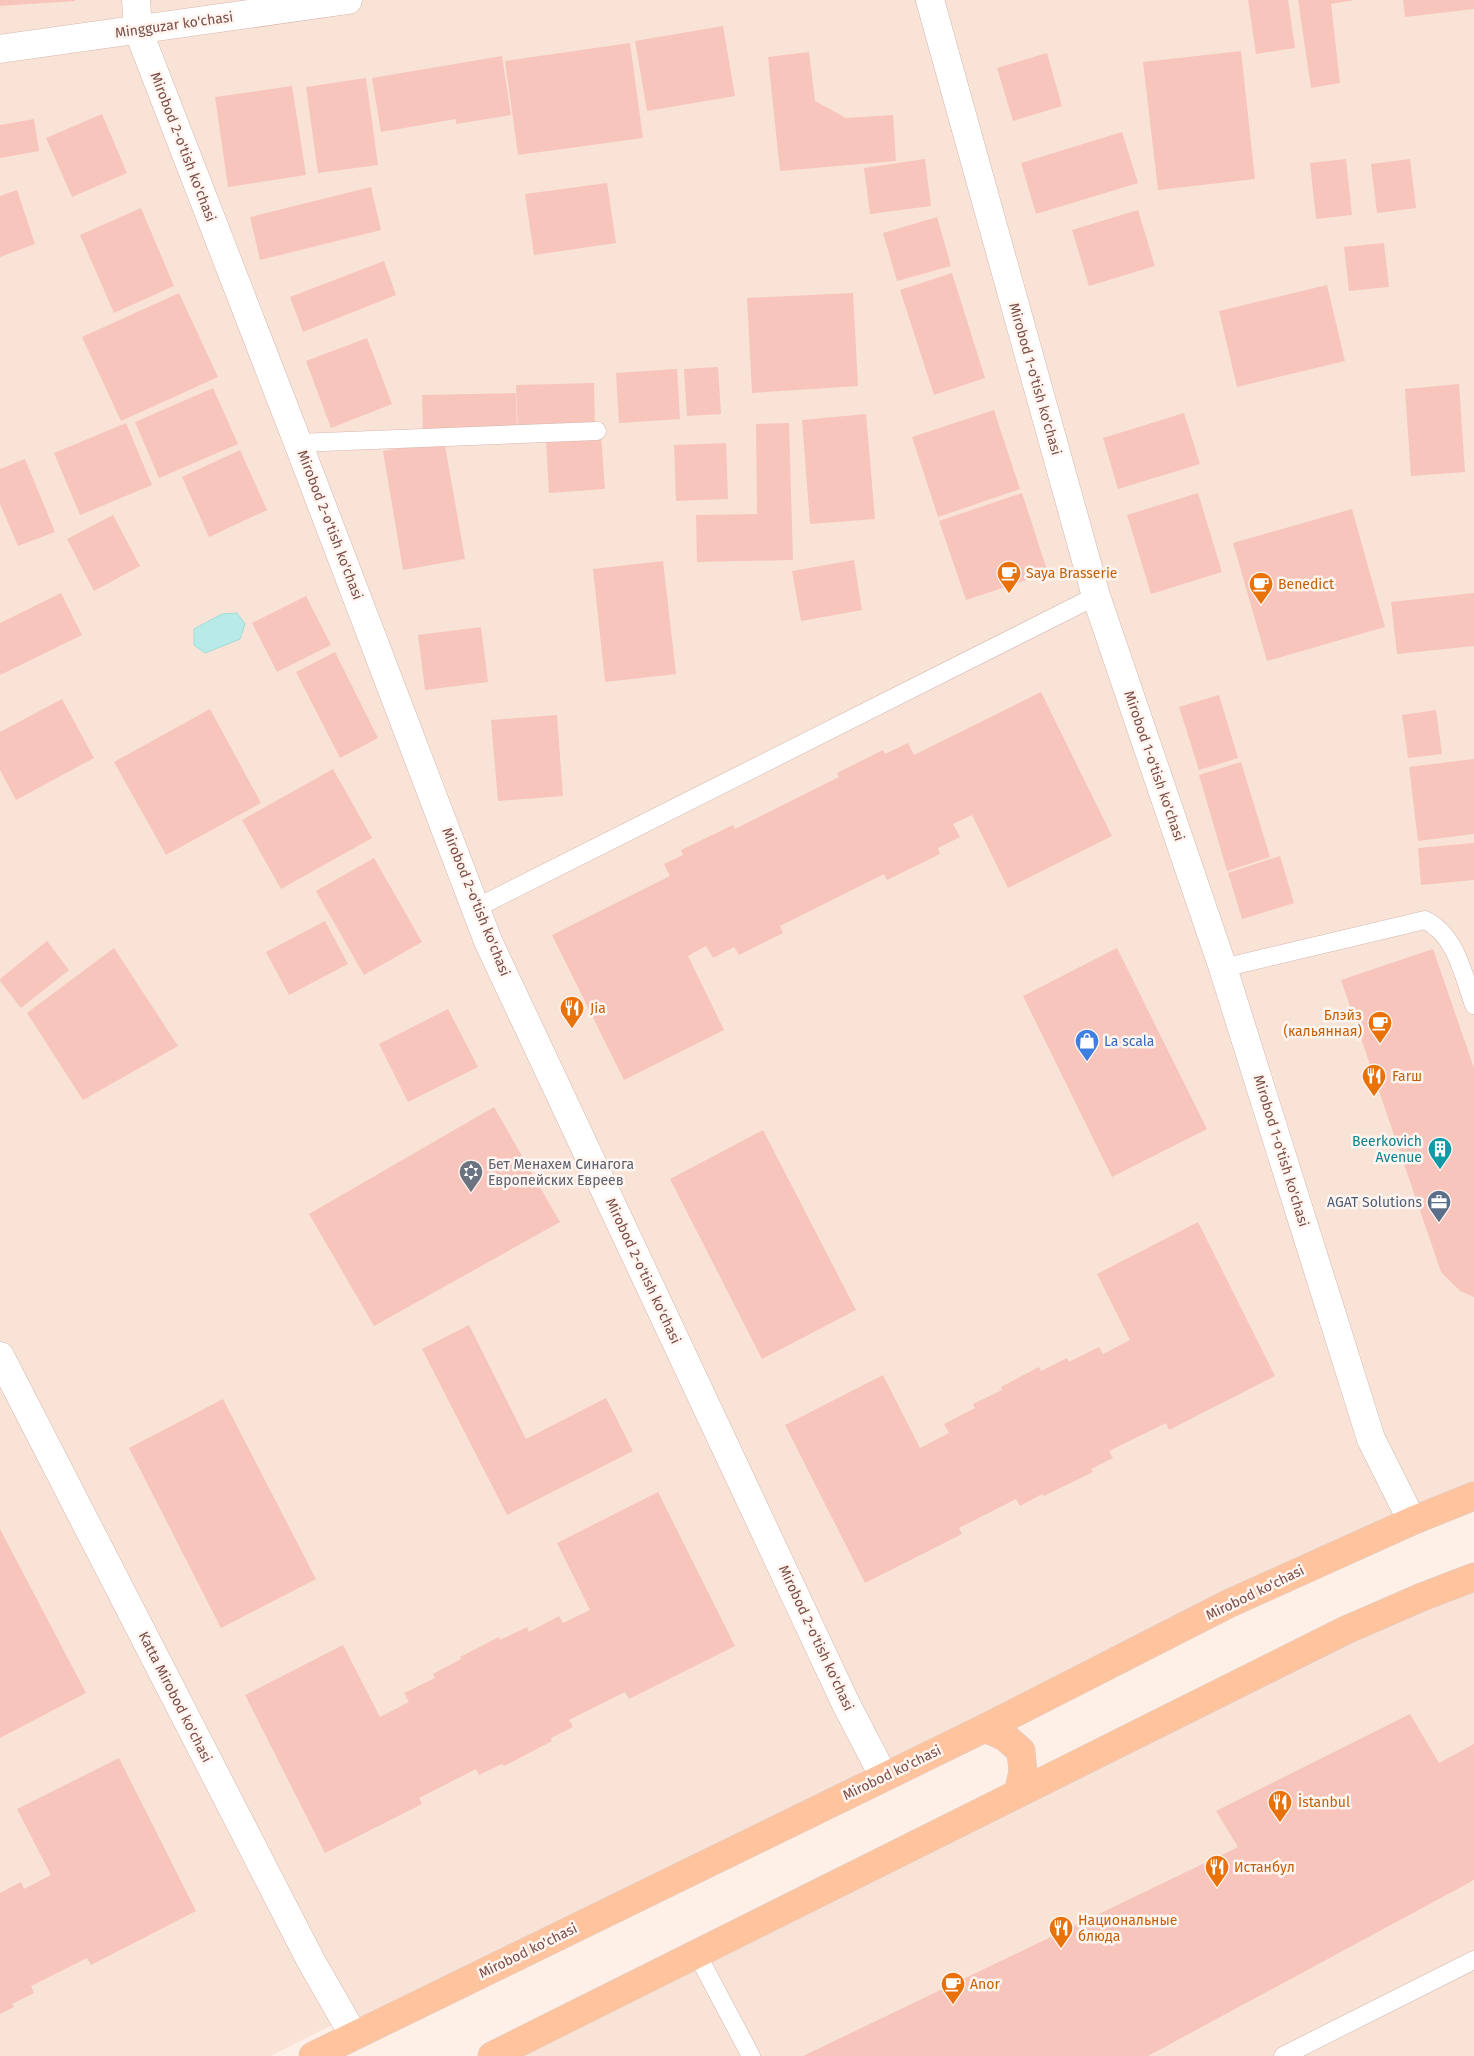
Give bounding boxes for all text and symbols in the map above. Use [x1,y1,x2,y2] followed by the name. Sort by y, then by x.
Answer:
[114,8,234,42] street label: Mingguzar ko'chasi
[147,70,219,224] street label: Mirobod 2-o'tish ko'chasi
[1005,301,1065,457] street label: Mirobod 1-o'tish ko'chasi
[294,448,366,602] street label: Mirobod 2-o'tish ko'chasi
[996,560,1022,594] cafe icon: Saya Brasserie
[1026,565,1117,582] place label: Saya Brasserie
[1248,571,1274,605] cafe icon: Benedict
[1278,576,1335,593] place label: Benedict
[1120,689,1188,843] street label: Mirobod 1-o'tish ko'chasi
[438,825,514,979] street label: Mirobod 2-o'tish ko'chasi
[559,995,585,1029] restaurant icon: Jia
[590,1000,606,1017] place label: Jia
[1283,1007,1362,1040] place label: Блэйз (кальянная)
[1367,1010,1393,1044] cafe icon: Блэйз (кальянная)
[1074,1028,1100,1062] shop icon: La scala
[1104,1033,1154,1050] place label: La scala
[1361,1063,1387,1097] restaurant icon: Farш
[1392,1068,1422,1085] place label: Farш
[1250,1073,1312,1229] street label: Mirobod 1-o'tish ko'chasi
[1352,1133,1422,1166] place label: Beerkovich Avenue
[1427,1136,1453,1170] building icon: Beerkovich Avenue
[488,1156,634,1189] place label: Бет Менахем Синагога Европейских Евреев
[458,1159,484,1193] synagogue icon: Бет Менахем Синагога Европейских Евреев
[1426,1189,1452,1223] office icon: AGAT Solutions
[1327,1194,1422,1211] place label: AGAT Solutions
[602,1195,684,1347] street label: Mirobod 2-o'tish ko'chasi
[775,1562,857,1714] street label: Mirobod 2-o'tish ko'chasi
[1203,1562,1307,1624] street label: Mirobod ko'chasi
[135,1629,215,1765] street label: Katta Mirobod ko'chasi
[840,1742,944,1804] street label: Mirobod ko'chasi
[1267,1789,1293,1823] restaurant icon: İstanbul
[1298,1793,1350,1811] place label: İstanbul
[1204,1854,1230,1888] restaurant icon: Истанбул
[1234,1859,1295,1876] place label: Истанбул
[1078,1912,1177,1945] place label: Национальные блюда
[1048,1915,1074,1949] restaurant icon: Национальные блюда
[476,1920,580,1982] street label: Mirobod ko'chasi
[940,1971,966,2005] cafe icon: Anor
[970,1976,1000,1993] place label: Anor

